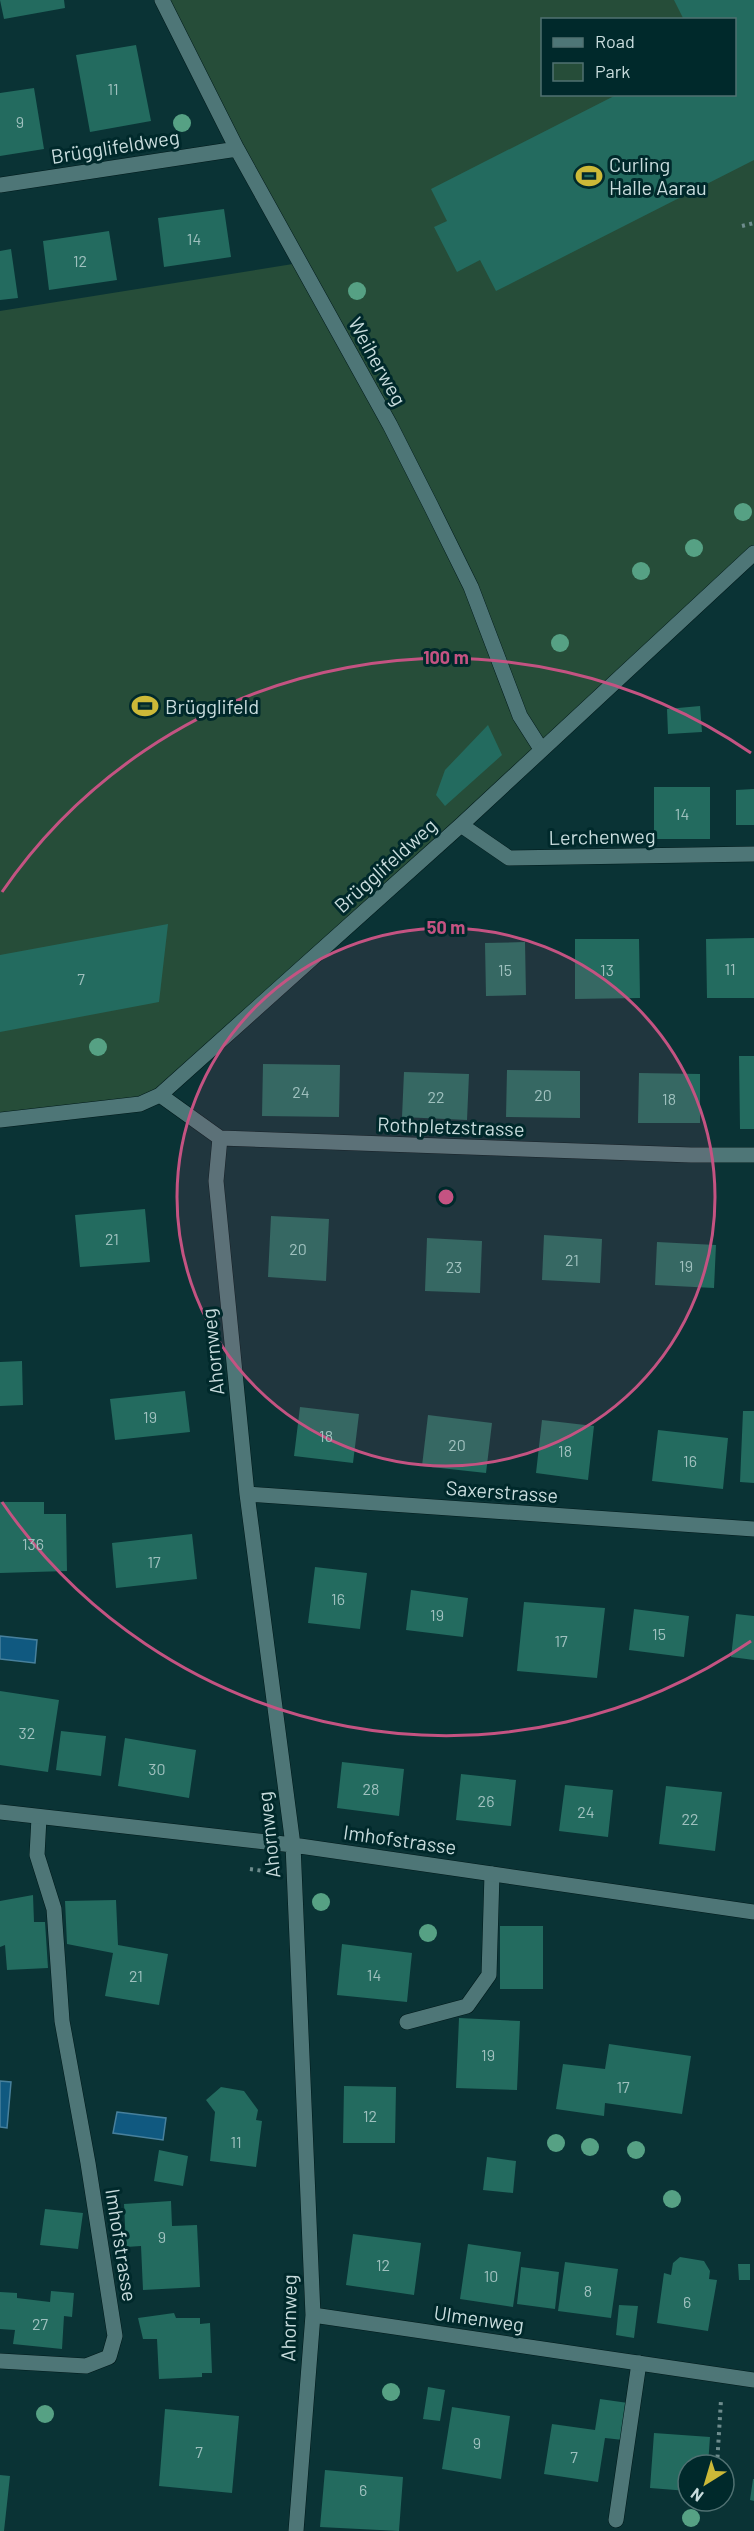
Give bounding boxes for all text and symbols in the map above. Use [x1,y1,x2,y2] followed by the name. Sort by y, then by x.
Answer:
[541,18,736,96] legend
[595,30,635,52] text: Road
[595,60,630,82] text: Park
[107,79,119,98] house number: 11
[16,112,24,131] house number: 9
[49,124,181,168] street label: Brügglifeldweg
[609,152,707,199] place label: Curling Halle Aarau
[574,161,604,191] sports icon: Curling Halle Aarau
[187,229,201,248] house number: 14
[73,251,87,270] house number: 12
[344,313,412,409] street label: Weiherweg
[423,646,469,668] text: 100 m
[130,691,160,721] sports icon: Brügglifeld
[165,694,259,718] place label: Brügglifeld
[675,804,689,823] house number: 14
[329,813,441,917] street label: Brügglifeldweg
[548,823,656,849] street label: Lerchenweg
[427,916,465,938] text: 50 m
[724,959,736,978] house number: 11
[498,960,512,979] house number: 15
[600,960,614,979] house number: 13
[77,969,85,988] house number: 7
[292,1082,310,1101] house number: 24
[534,1085,552,1104] house number: 20
[427,1087,445,1106] house number: 22
[662,1089,676,1108] house number: 18
[377,1111,525,1141] street label: Rothpletzstrasse
[436,1187,456,1207] centre of rings
[105,1229,119,1248] house number: 21
[289,1239,307,1258] house number: 20
[565,1250,579,1269] house number: 21
[679,1256,693,1275] house number: 19
[446,1257,462,1276] house number: 23
[196,1307,228,1397] street label: Ahornweg
[143,1407,157,1426] house number: 19
[319,1426,333,1445] house number: 18
[448,1435,466,1454] house number: 20
[558,1441,572,1460] house number: 18
[683,1451,697,1470] house number: 16
[445,1475,559,1507] street label: Saxerstrasse
[22,1534,44,1553] house number: 136
[147,1552,161,1571] house number: 17
[331,1589,345,1608] house number: 16
[430,1605,444,1624] house number: 19
[652,1624,666,1643] house number: 15
[554,1631,568,1650] house number: 17
[19,1723,35,1742] house number: 32
[148,1759,166,1778] house number: 30
[363,1779,379,1798] house number: 28
[252,1790,284,1880] street label: Ahornweg
[478,1791,494,1810] house number: 26
[577,1802,595,1821] house number: 24
[681,1809,699,1828] house number: 22
[342,1819,458,1859] street label: Imhofstrasse
[367,1965,381,1984] house number: 14
[129,1966,143,1985] house number: 21
[481,2045,495,2064] house number: 19
[616,2077,630,2096] house number: 17
[363,2106,377,2125] house number: 12
[230,2132,242,2151] house number: 11
[101,2187,143,2303] street label: Imhofstrasse
[158,2227,166,2246] house number: 9
[376,2255,390,2274] house number: 12
[484,2266,498,2285] house number: 10
[275,2274,301,2362] street label: Ahornweg
[584,2281,592,2300] house number: 8
[683,2292,691,2311] house number: 6
[432,2300,526,2336] street label: Ulmenweg
[32,2314,48,2333] house number: 27
[473,2433,481,2452] house number: 9
[195,2442,203,2461] house number: 7
[570,2447,578,2466] house number: 7
[676,2453,736,2513] north arrow
[359,2480,367,2499] house number: 6
[687,2485,707,2506] text: N

